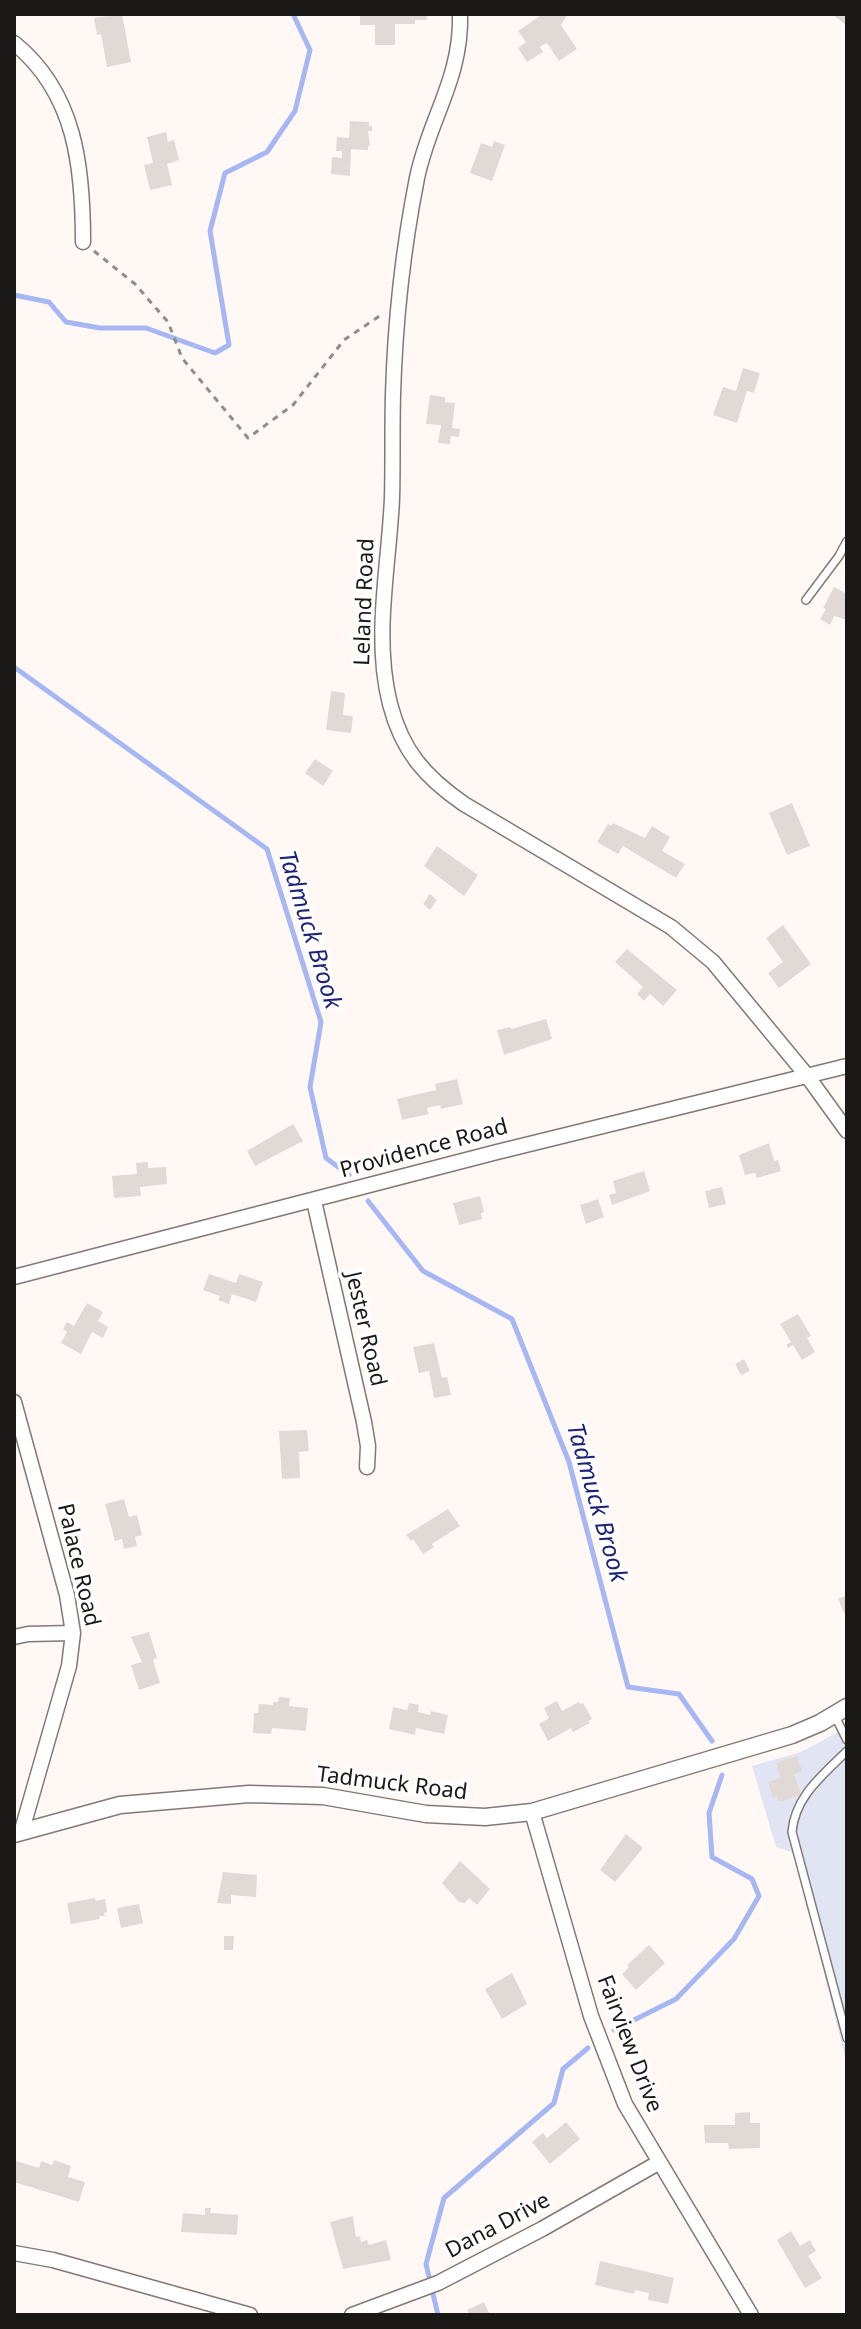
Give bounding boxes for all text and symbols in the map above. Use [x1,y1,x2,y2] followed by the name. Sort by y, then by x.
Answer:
[350,538,380,666] street label: Leland Road
[271,847,347,1013] water label: Tadmuck Brook
[337,1114,511,1184] street label: Providence Road
[339,1269,391,1389] street label: Jester Road
[560,1420,632,1586] water label: Tadmuck Brook
[51,1501,105,1629] street label: Palace Road
[315,1762,469,1806] street label: Tadmuck Road
[591,1972,667,2116] street label: Fairview Drive
[441,2187,555,2265] street label: Dana Drive

